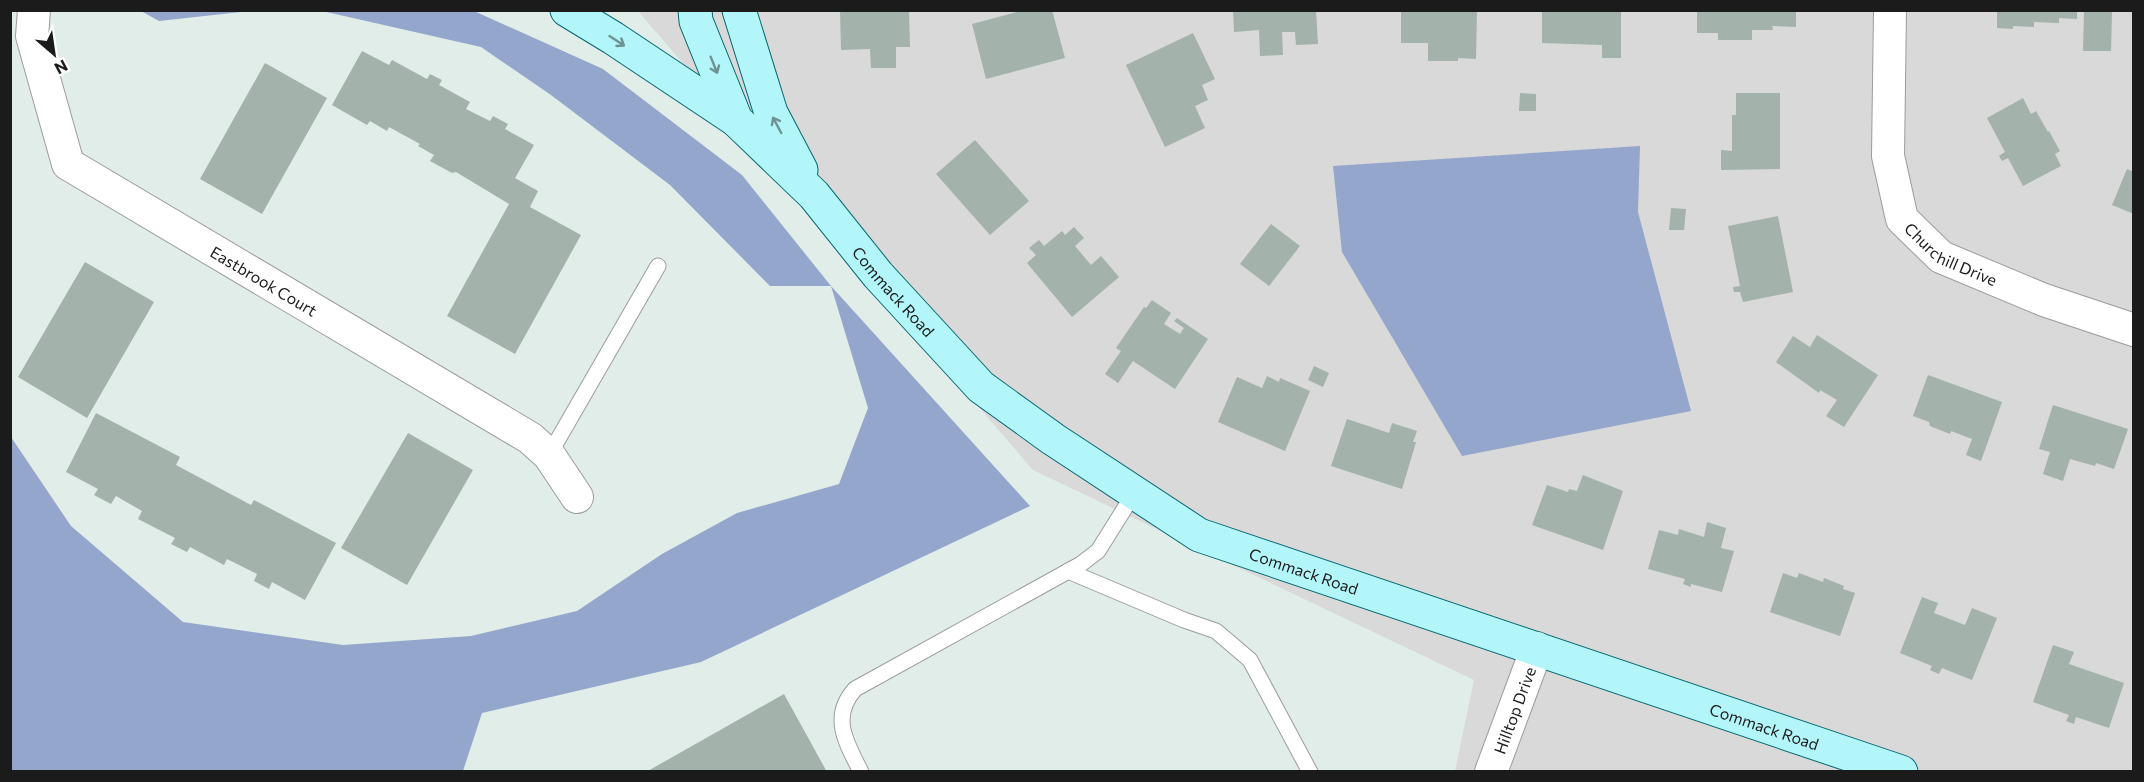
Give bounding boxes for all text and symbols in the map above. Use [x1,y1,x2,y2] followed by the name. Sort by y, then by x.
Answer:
[24,24,84,84] north arrow
[608,35,625,47] one-way arrow
[52,56,71,79] text: N
[709,56,720,74] one-way arrow
[771,116,782,134] one-way arrow
[1901,218,2000,289] street label: Churchill Drive
[207,241,321,319] street label: Eastbrook Court
[849,242,939,340] street label: Commack Road
[1247,543,1361,598] street label: Commack Road
[1489,664,1539,756] street label: Hilltop Drive
[1707,699,1821,753] street label: Commack Road

